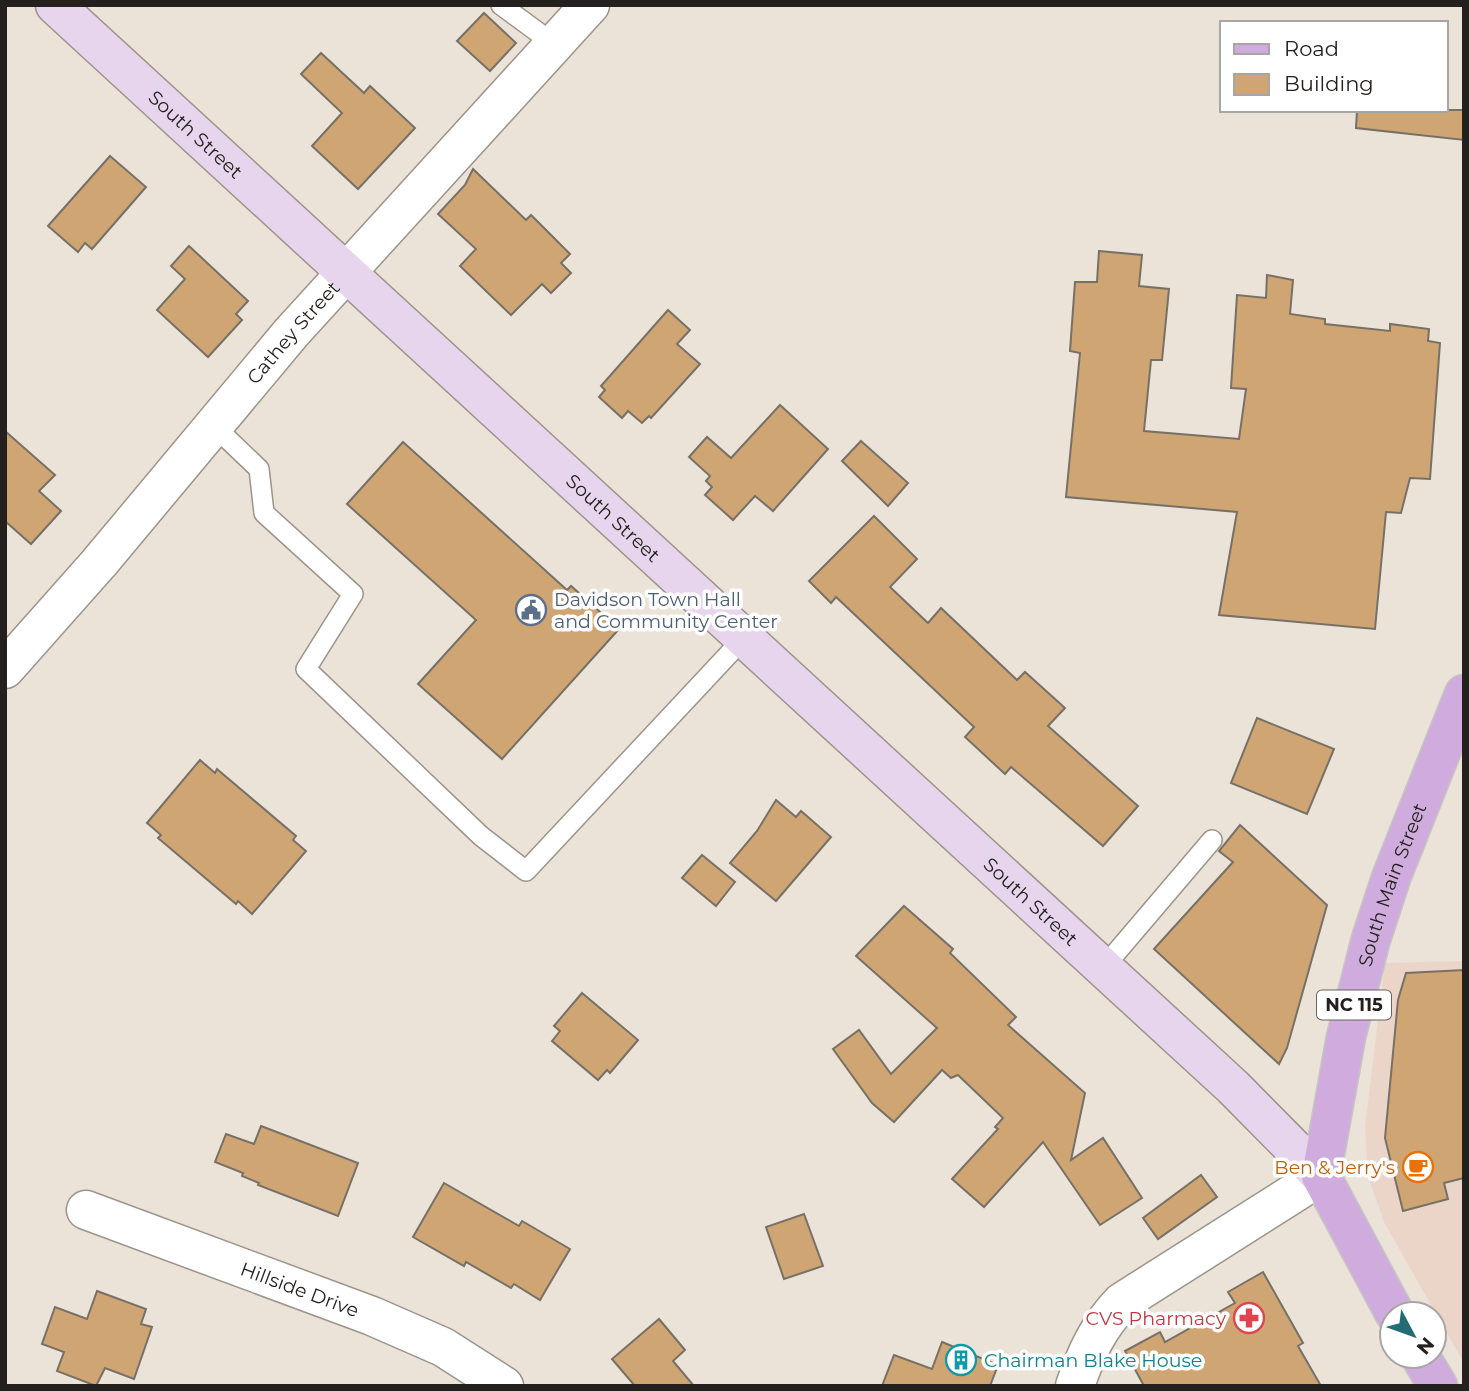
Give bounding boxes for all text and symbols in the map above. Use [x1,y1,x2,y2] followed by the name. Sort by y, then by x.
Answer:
[1220,21,1448,112] legend
[1284,36,1339,61] text: Road
[1284,71,1374,96] text: Building
[144,86,247,184] street label: South Street
[242,276,345,389] street label: Cathey Street
[561,469,665,567] street label: South Street
[554,588,778,633] place label: Davidson Town Hall and Community Center
[514,593,548,627] public building icon: Davidson Town Hall and Community Center
[1353,800,1432,969] street label: South Main Street
[979,853,1082,951] street label: South Street
[1317,990,1391,1020] road number: NC 115
[1401,1150,1435,1184] cafe icon: Ben & Jerry's
[1274,1156,1395,1179] place label: Ben & Jerry's
[237,1257,362,1322] street label: Hillside Drive
[1378,1300,1448,1370] north arrow
[1232,1301,1266,1335] pharmacy icon: CVS Pharmacy
[1086,1307,1227,1330] place label: CVS Pharmacy
[1412,1332,1439,1359] text: N
[944,1343,978,1377] building icon: Chairman Blake House
[984,1349,1202,1372] place label: Chairman Blake House

